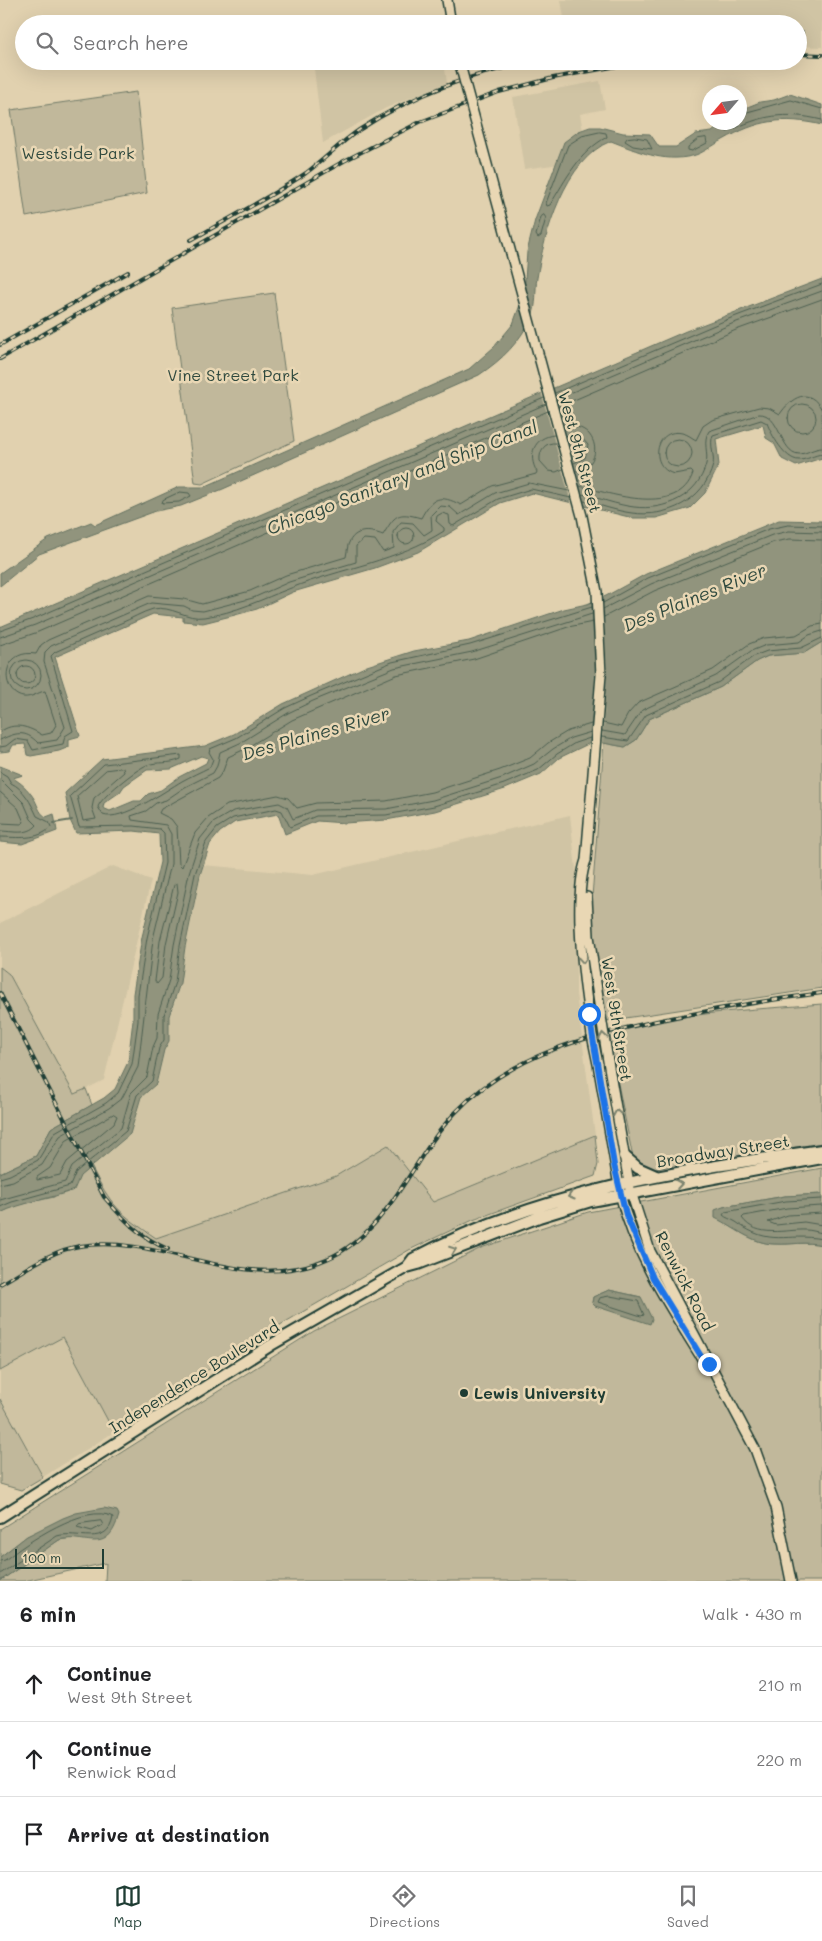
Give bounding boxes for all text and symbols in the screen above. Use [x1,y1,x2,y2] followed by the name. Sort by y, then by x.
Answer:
[15,15,807,70] search box
[33,29,61,57] icon: search
[73,30,189,55] text: Search here
[702,85,747,130] north arrow
[22,142,134,163] park label: Westside Park
[167,364,299,385] park label: Vine Street Park
[554,389,607,515] street label: West 9th Street
[263,414,541,540] water label: Chicago Sanitary and Ship Canal
[619,557,770,637] water label: Des Plaines River
[239,700,392,766] water label: Des Plaines River
[597,955,638,1083] street label: West 9th Street
[577,957,588,965] one-way arrow
[578,1003,601,1026] route start
[599,1031,609,1040] one-way arrow
[612,1109,622,1118] one-way arrow
[655,1130,791,1171] street label: Broadway Street
[674,1179,683,1189] one-way arrow
[567,1191,575,1201] one-way arrow
[651,1227,720,1334] street label: Renwick Road
[448,1246,456,1256] one-way arrow
[105,1316,283,1438] street label: Independence Boulevard
[698,1353,721,1376] route end
[474,1382,606,1403] place label: Lewis University
[458,1387,470,1399] marker: Lewis University
[15,1546,104,1569] scale bar
[22,1548,61,1567] text: 100 m
[20,1600,76,1627] text: 6 min
[702,1603,802,1624] text: Walk · 430 m
[67,1661,152,1686] text: Continue
[20,1670,48,1698] icon: ahead
[758,1674,802,1695] text: 210 m
[67,1686,192,1707] text: West 9th Street
[67,1736,152,1761] text: Continue
[20,1745,48,1773] icon: ahead
[756,1749,802,1770] text: 220 m
[67,1761,176,1782] text: Renwick Road
[20,1820,48,1848] icon: arrive
[67,1822,270,1847] text: Arrive at destination
[113,1882,142,1931] tab: Map
[369,1882,440,1931] tab: Directions
[667,1882,709,1931] tab: Saved

